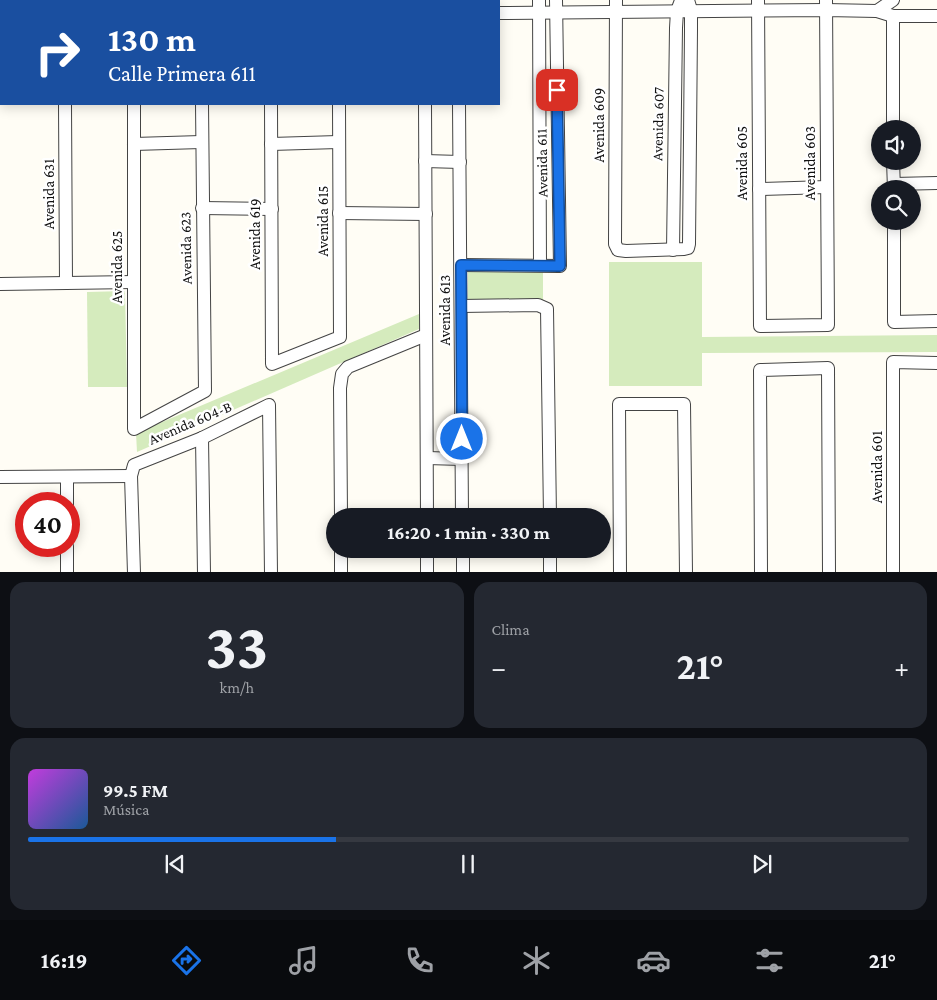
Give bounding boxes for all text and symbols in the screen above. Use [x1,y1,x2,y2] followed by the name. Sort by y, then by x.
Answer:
[25,20,90,85] icon: right
[108,20,196,59] text: 130 m
[108,61,256,86] text: Calle Primera 611
[536,69,578,111] pin
[543,76,571,104] icon: arrive
[649,87,667,161] street label: Avenida 607
[591,88,607,162] street label: Avenida 609
[871,120,921,230] map controls
[871,120,921,170] button: sound
[734,126,750,200] street label: Avenida 605
[802,126,818,200] street label: Avenida 603
[533,128,551,198] street label: Avenida 611
[41,159,57,229] street label: Avenida 631
[871,180,921,230] button: search
[315,186,331,256] street label: Avenida 615
[247,198,263,270] street label: Avenida 619
[177,211,195,285] street label: Avenida 623
[109,231,125,303] street label: Avenida 625
[437,275,453,345] street label: Avenida 613
[146,398,234,448] street label: Avenida 604-B
[435,412,487,464] position arrow
[869,431,885,503] street label: Avenida 601
[15,492,80,557] speed limit sign: 40
[387,522,550,543] text: 16:20 · 1 min · 330 m
[205,610,268,682] text: 33
[492,621,530,638] text: Clima
[677,645,724,687] text: 21°
[492,652,506,683] text: −
[894,652,909,683] text: +
[220,679,254,696] text: km/h
[103,780,168,801] text: 99.5 FM
[103,801,149,818] text: Música
[161,850,189,878] icon: previous
[454,850,482,878] icon: pause
[748,850,776,878] icon: next
[169,943,204,978] icon: directions
[286,943,321,978] icon: music
[402,943,437,978] icon: phone
[519,943,554,978] icon: climate
[636,943,671,978] icon: car
[752,943,787,978] icon: filters
[41,948,87,973] text: 16:19
[869,948,896,973] text: 21°

